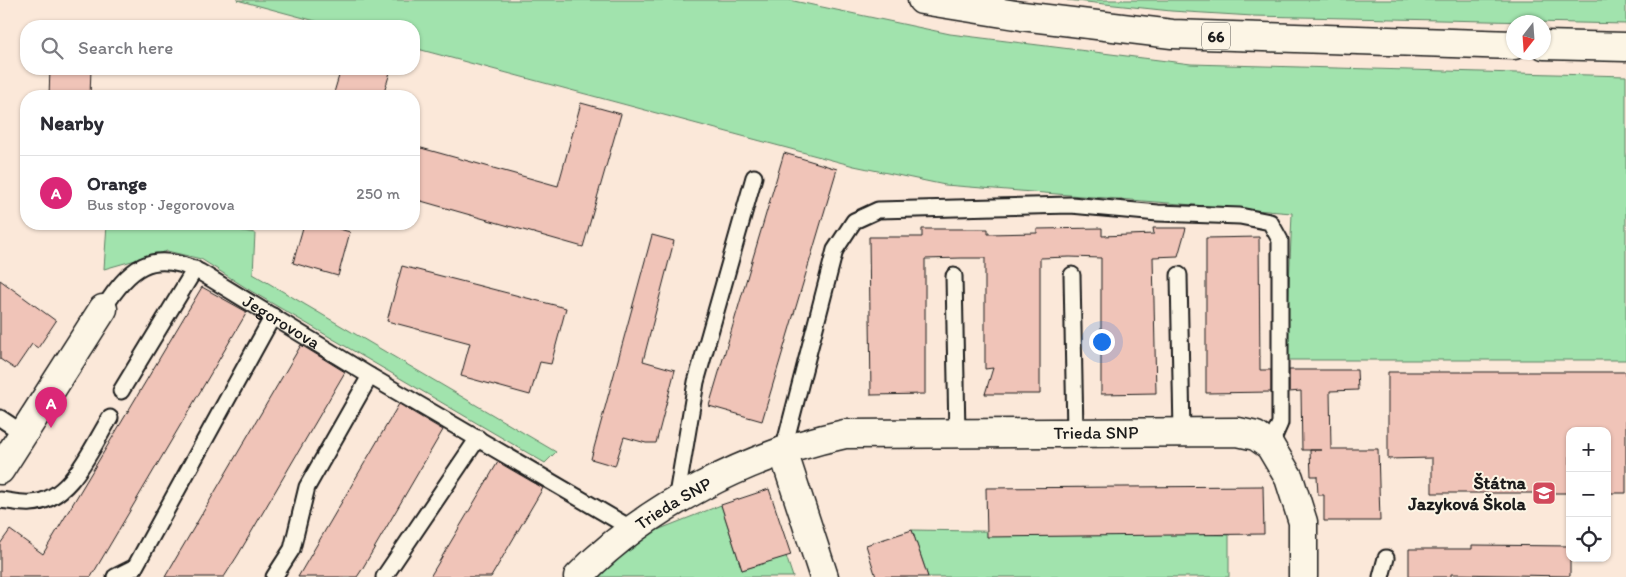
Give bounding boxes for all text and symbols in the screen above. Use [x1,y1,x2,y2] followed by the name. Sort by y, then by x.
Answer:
[1506,15,1551,60] north arrow
[20,20,420,75] search box
[1202,22,1230,50] road number: 66
[38,34,66,62] icon: search
[78,36,173,59] text: Search here
[40,110,104,135] text: Nearby
[87,172,147,195] text: Orange
[51,184,61,203] text: A
[356,184,400,203] text: 250 m
[87,195,235,214] text: Bus stop · Jegorovova
[239,290,324,354] street label: Jegorovova
[1089,329,1115,355] your location
[35,387,67,428] pin: A
[1053,422,1139,444] street label: Trieda SNP
[1566,427,1611,562] map controls
[1566,427,1611,472] button: +
[631,472,716,535] street label: Trieda SNP
[1407,472,1527,515] place label: Štátna Jazyková Škola
[1566,472,1611,517] button: −
[1531,480,1557,506] school or university icon: Štátna Jazyková Škola
[1566,517,1611,562] button: locate

